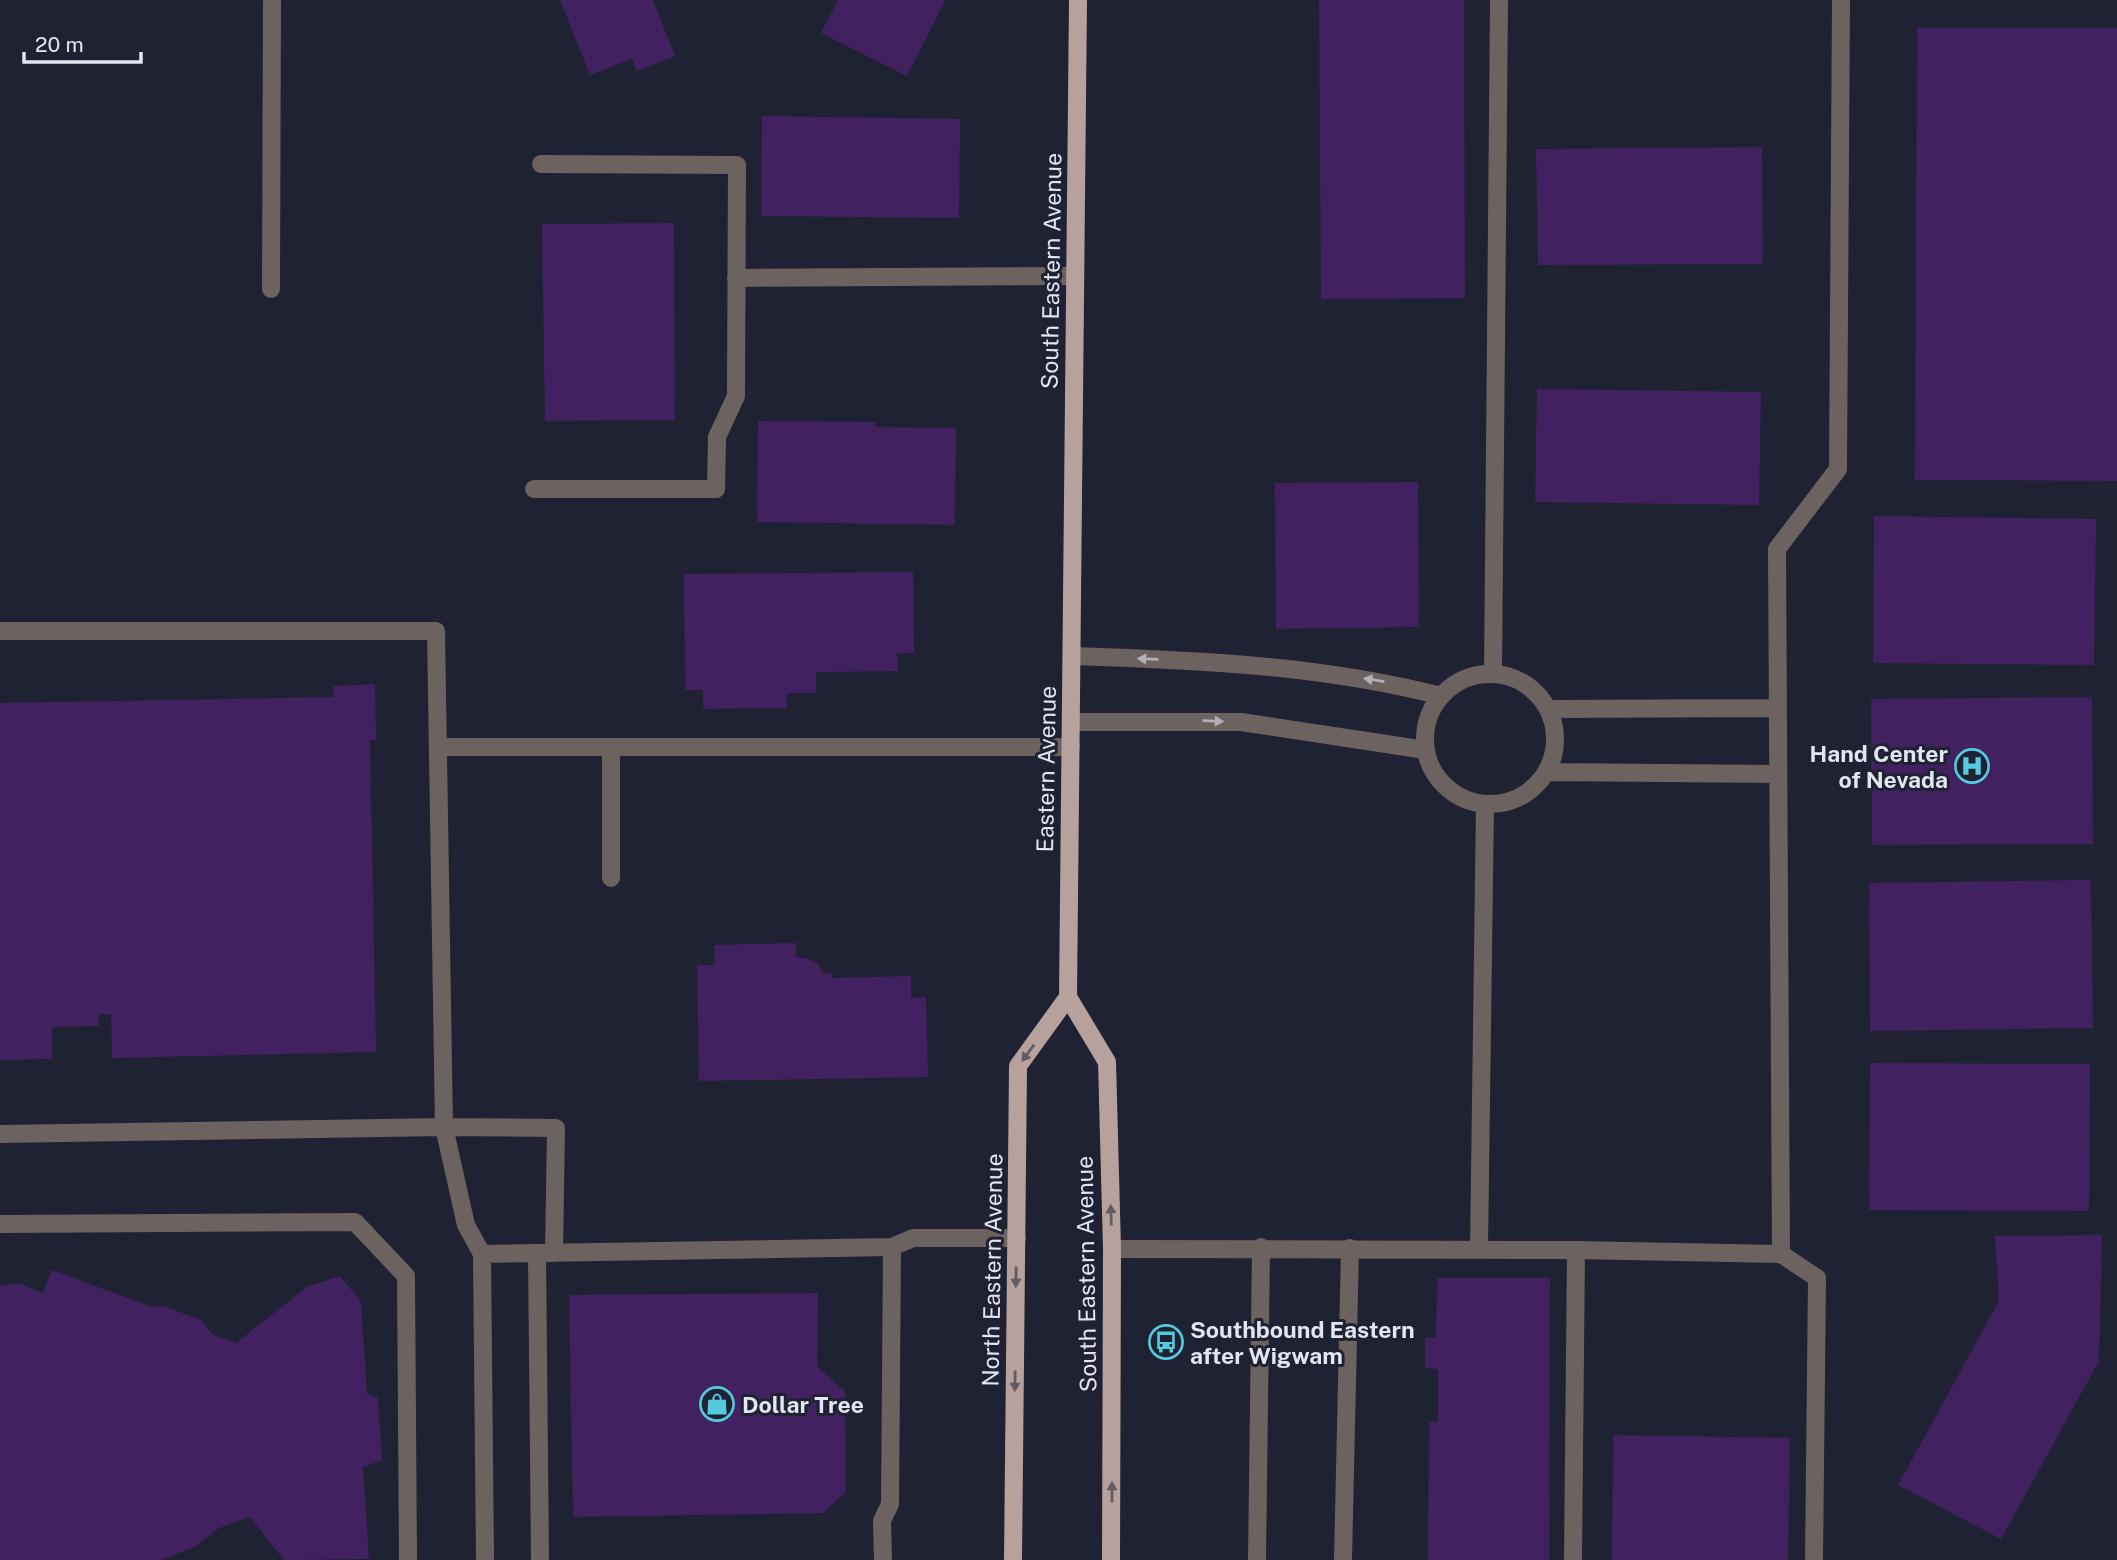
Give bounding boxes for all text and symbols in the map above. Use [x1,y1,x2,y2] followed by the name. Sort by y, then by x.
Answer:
[24,21,142,65] scale bar
[35,32,84,57] text: 20 m
[1035,153,1067,389] street label: South Eastern Avenue
[1137,653,1159,664] one-way arrow
[1363,674,1385,685] one-way arrow
[1031,685,1061,853] street label: Eastern Avenue
[1202,716,1224,727] one-way arrow
[1810,740,1948,793] place label: Hand Center of Nevada
[1953,747,1991,785] hospital icon: Hand Center of Nevada
[1021,1044,1035,1062] one-way arrow
[976,1153,1008,1387] street label: North Eastern Avenue
[1070,1156,1102,1392] street label: South Eastern Avenue
[1105,1204,1117,1226] one-way arrow
[1010,1266,1022,1288] one-way arrow
[1190,1316,1415,1369] place label: Southbound Eastern after Wigwam
[1147,1323,1185,1361] bus stop icon: Southbound Eastern after Wigwam
[1009,1370,1021,1392] one-way arrow
[698,1385,736,1423] shop icon: Dollar Tree
[742,1391,864,1418] place label: Dollar Tree
[1106,1481,1118,1503] one-way arrow

